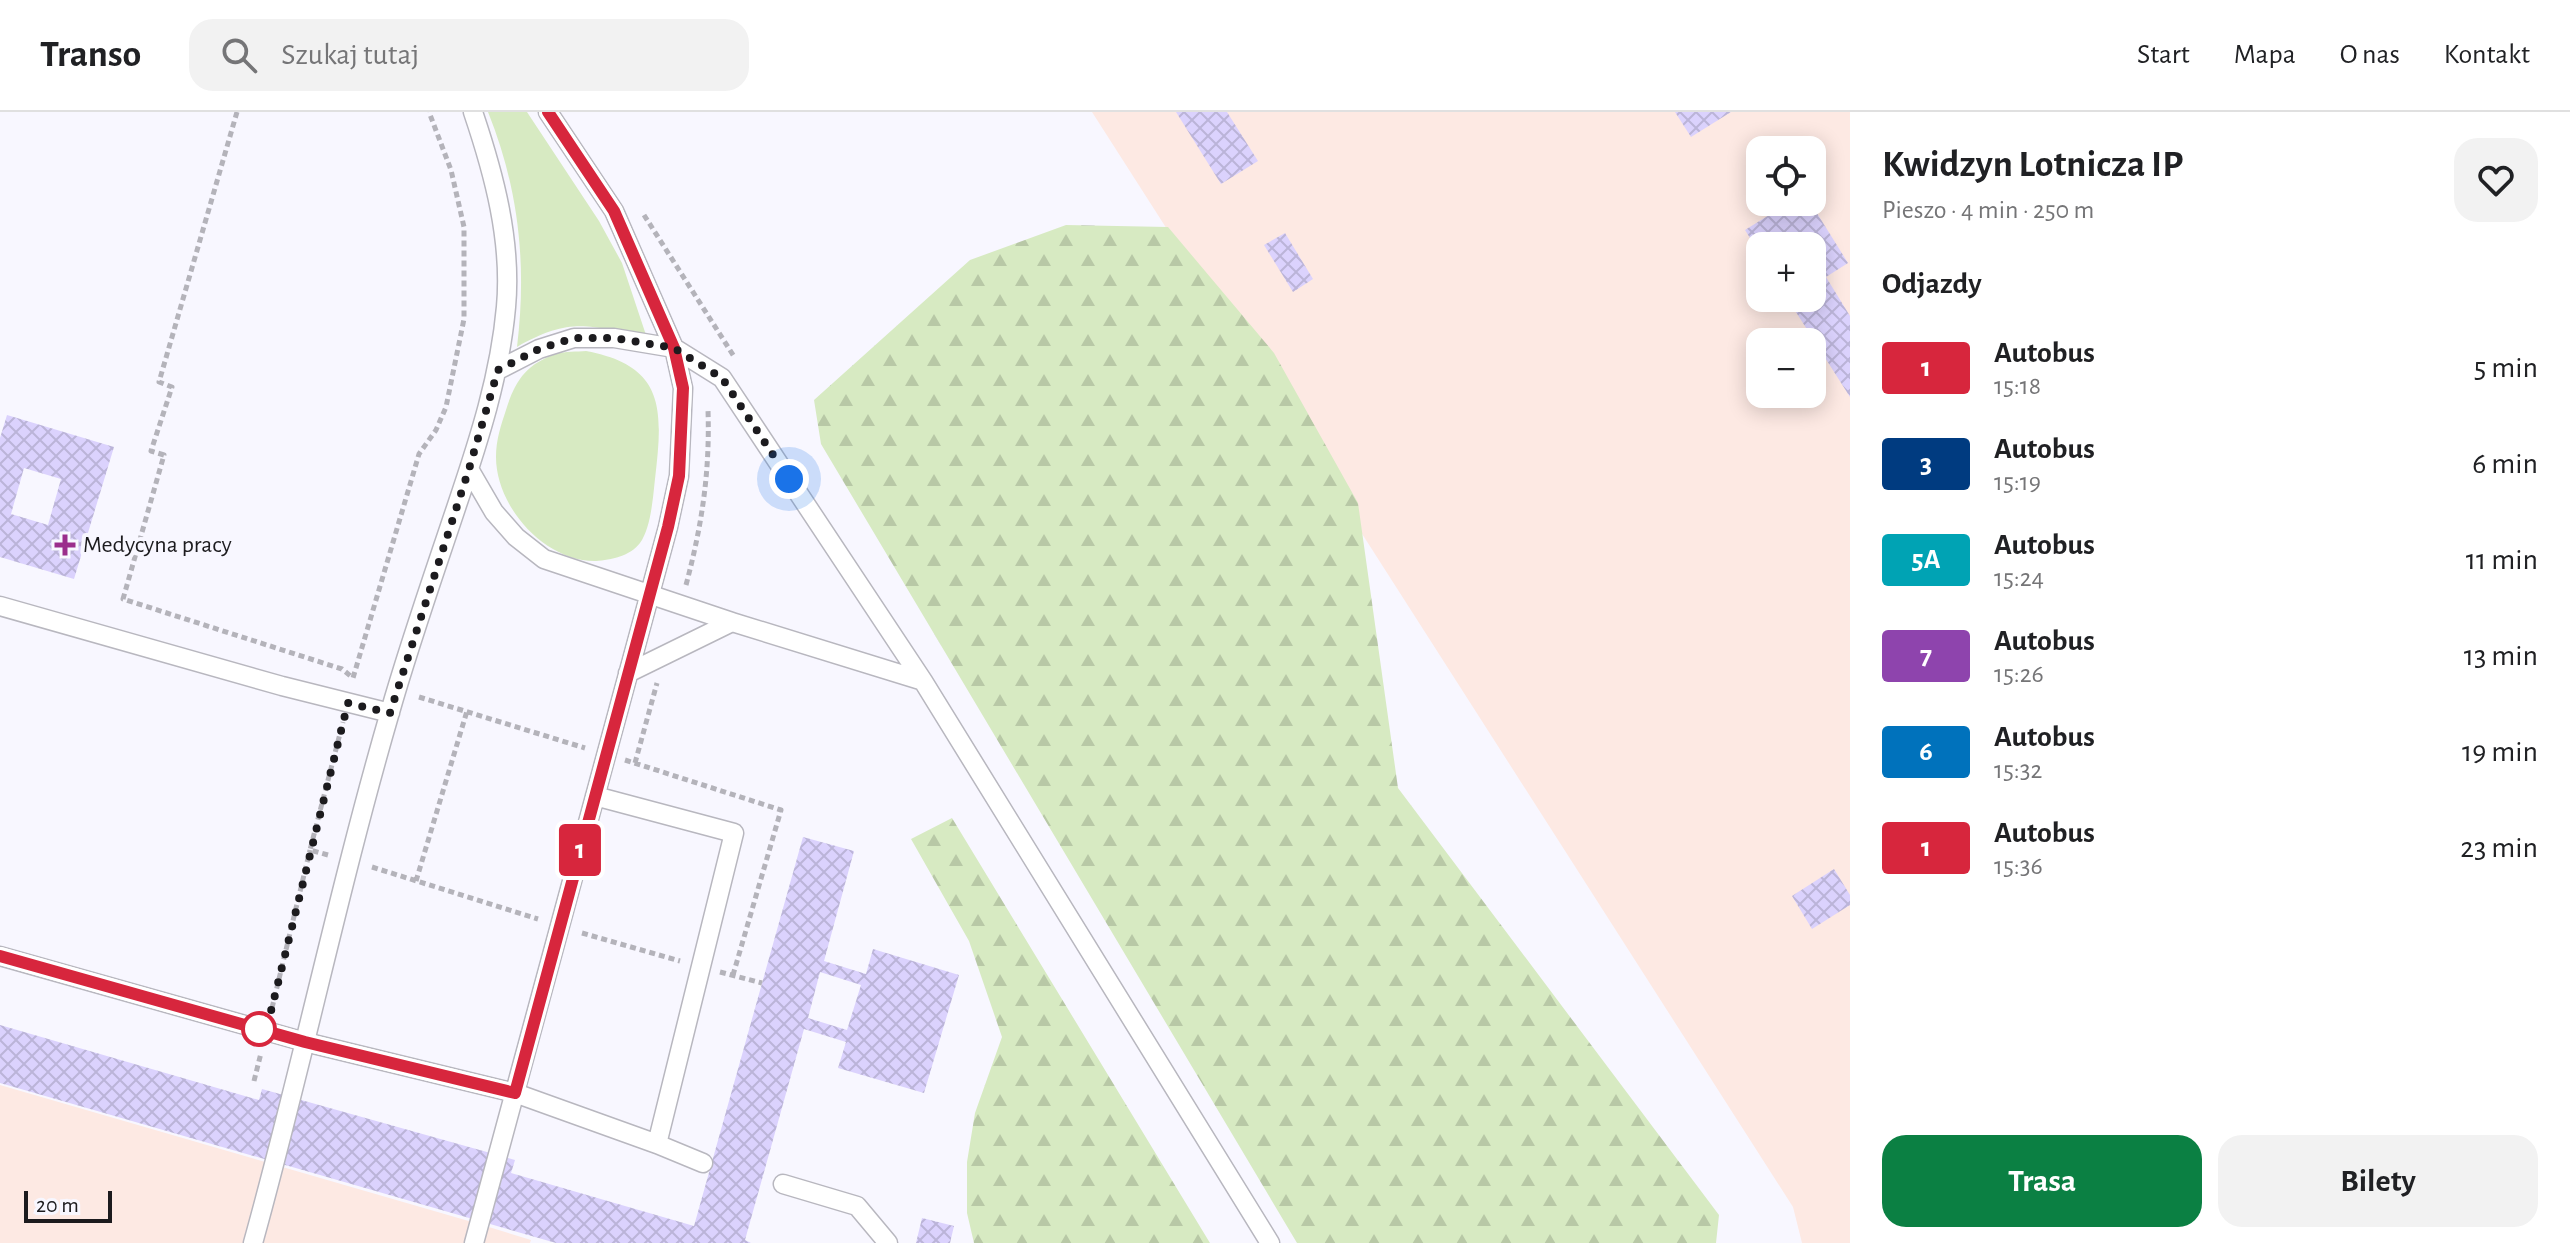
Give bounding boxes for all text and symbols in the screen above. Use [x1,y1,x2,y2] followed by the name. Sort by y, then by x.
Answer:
[189,19,749,91] search box
[217,33,261,77] icon: search
[40,36,141,74] text: Transo
[281,40,419,70] text: Szukaj tutaj
[2137,41,2190,69] text: Start
[2234,41,2296,69] text: Mapa
[2340,41,2400,69] text: O nas
[2444,41,2530,69] text: Kontakt
[1746,136,1826,408] map controls
[1746,136,1826,216] button: locate
[2454,138,2538,222] button: heart
[1882,146,2183,184] text: Kwidzyn Lotnicza IP
[1882,197,2094,223] text: Pieszo · 4 min · 250 m
[1746,232,1826,312] button: +
[1882,269,1982,299] text: Odjazdy
[1746,328,1826,408] button: −
[1994,338,2095,368] text: Autobus
[2474,353,2538,383] text: 5 min
[1921,354,1931,382] text: 1
[1994,373,2041,399] text: 15:18
[1994,434,2095,464] text: Autobus
[2472,449,2538,479] text: 6 min
[1920,450,1932,478] text: 3
[769,459,809,499] your location
[1994,469,2041,495] text: 15:19
[1994,530,2095,560] text: Autobus
[83,533,232,557] place label: Medycyna pracy
[54,534,76,556] marker: Medycyna pracy
[2466,545,2538,575] text: 11 min
[1912,546,1940,574] text: 5A
[1994,565,2044,591] text: 15:24
[1994,626,2095,656] text: Autobus
[2464,641,2538,671] text: 13 min
[1920,642,1932,670] text: 7
[1994,661,2044,687] text: 15:26
[1994,722,2095,752] text: Autobus
[2462,737,2538,767] text: 19 min
[1919,738,1933,766] text: 6
[1994,757,2042,783] text: 15:32
[1994,818,2095,848] text: Autobus
[554,824,606,876] line badge: 1
[2460,833,2538,863] text: 23 min
[1921,834,1931,862] text: 1
[575,836,585,864] text: 1
[1994,853,2043,879] text: 15:36
[242,1012,276,1046] unlabelled marker
[1882,1135,2202,1227] button: Trasa
[2218,1135,2538,1227] button: Bilety
[24,1187,112,1223] scale bar
[36,1194,79,1216] text: 20 m

